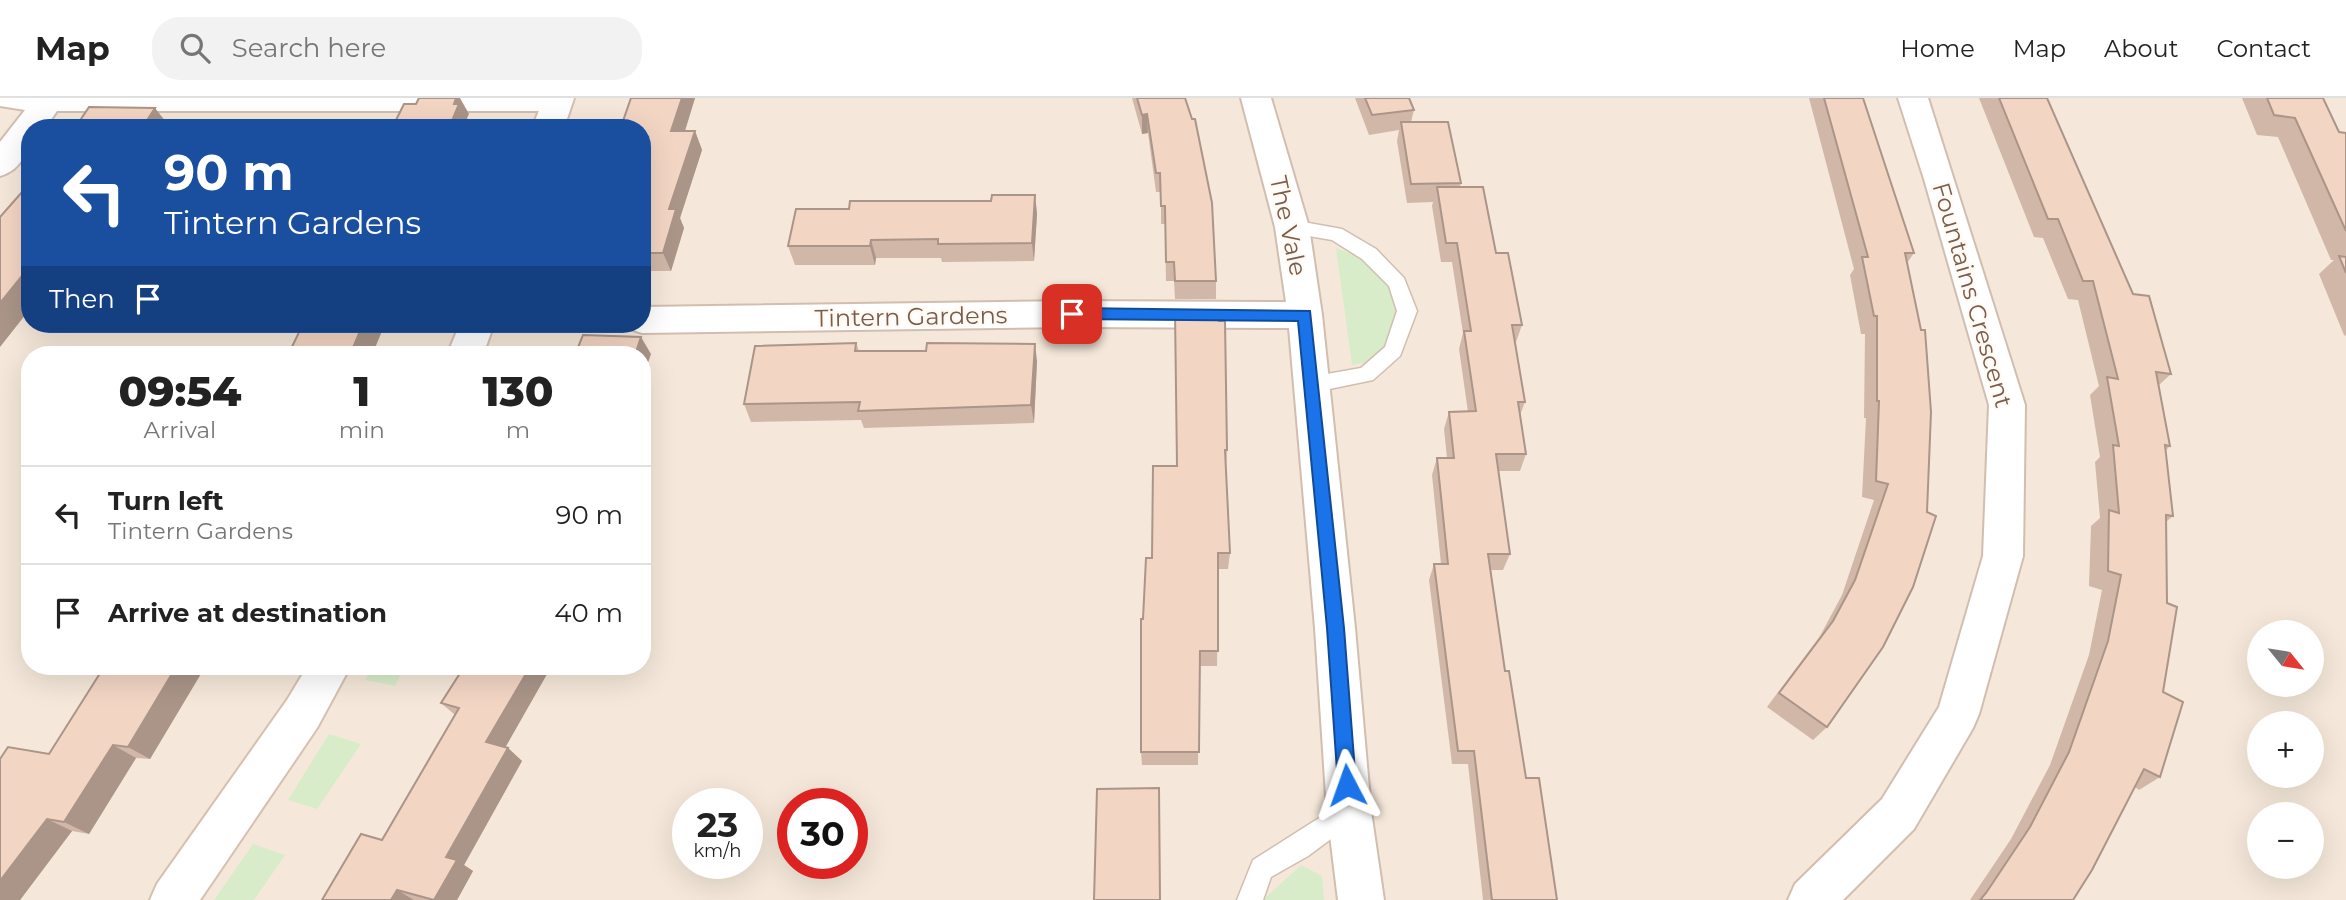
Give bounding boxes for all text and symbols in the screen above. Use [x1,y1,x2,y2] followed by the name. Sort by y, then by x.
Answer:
[152,17,642,80] search box
[35,28,110,68] text: Map
[176,29,214,67] icon: search
[232,32,386,64] text: Search here
[1900,34,1975,63] text: Home
[2013,34,2066,63] text: Map
[2104,34,2178,63] text: About
[2216,34,2311,63] text: Contact
[164,143,294,202] text: 90 m
[49,147,140,238] icon: left
[1264,173,1313,278] street label: The Vale
[1926,179,2019,411] street label: Fountains Crescent
[164,203,421,242] text: Tintern Gardens
[129,280,167,318] icon: arrive
[49,283,115,315] text: Then
[1042,284,1102,344] pin
[1053,295,1091,333] icon: arrive
[814,300,1008,333] street label: Tintern Gardens
[118,365,241,417] text: 09:54
[353,365,370,417] text: 1
[482,365,554,417] text: 130
[144,416,216,444] text: Arrival
[339,416,385,444] text: min
[506,416,530,444] text: m
[108,485,224,517] text: Turn left
[49,496,87,534] icon: left
[556,499,623,531] text: 90 m
[108,517,293,545] text: Tintern Gardens
[49,594,87,632] icon: arrive
[108,597,387,629] text: Arrive at destination
[554,597,623,629] text: 40 m
[2247,620,2324,696] north arrow
[2247,620,2324,879] map controls
[2247,711,2324,788] button: +
[1310,748,1384,822] position arrow
[777,788,868,879] speed limit sign: 30
[2247,802,2324,879] button: −
[697,803,738,846] text: 23
[693,840,742,862] text: km/h

